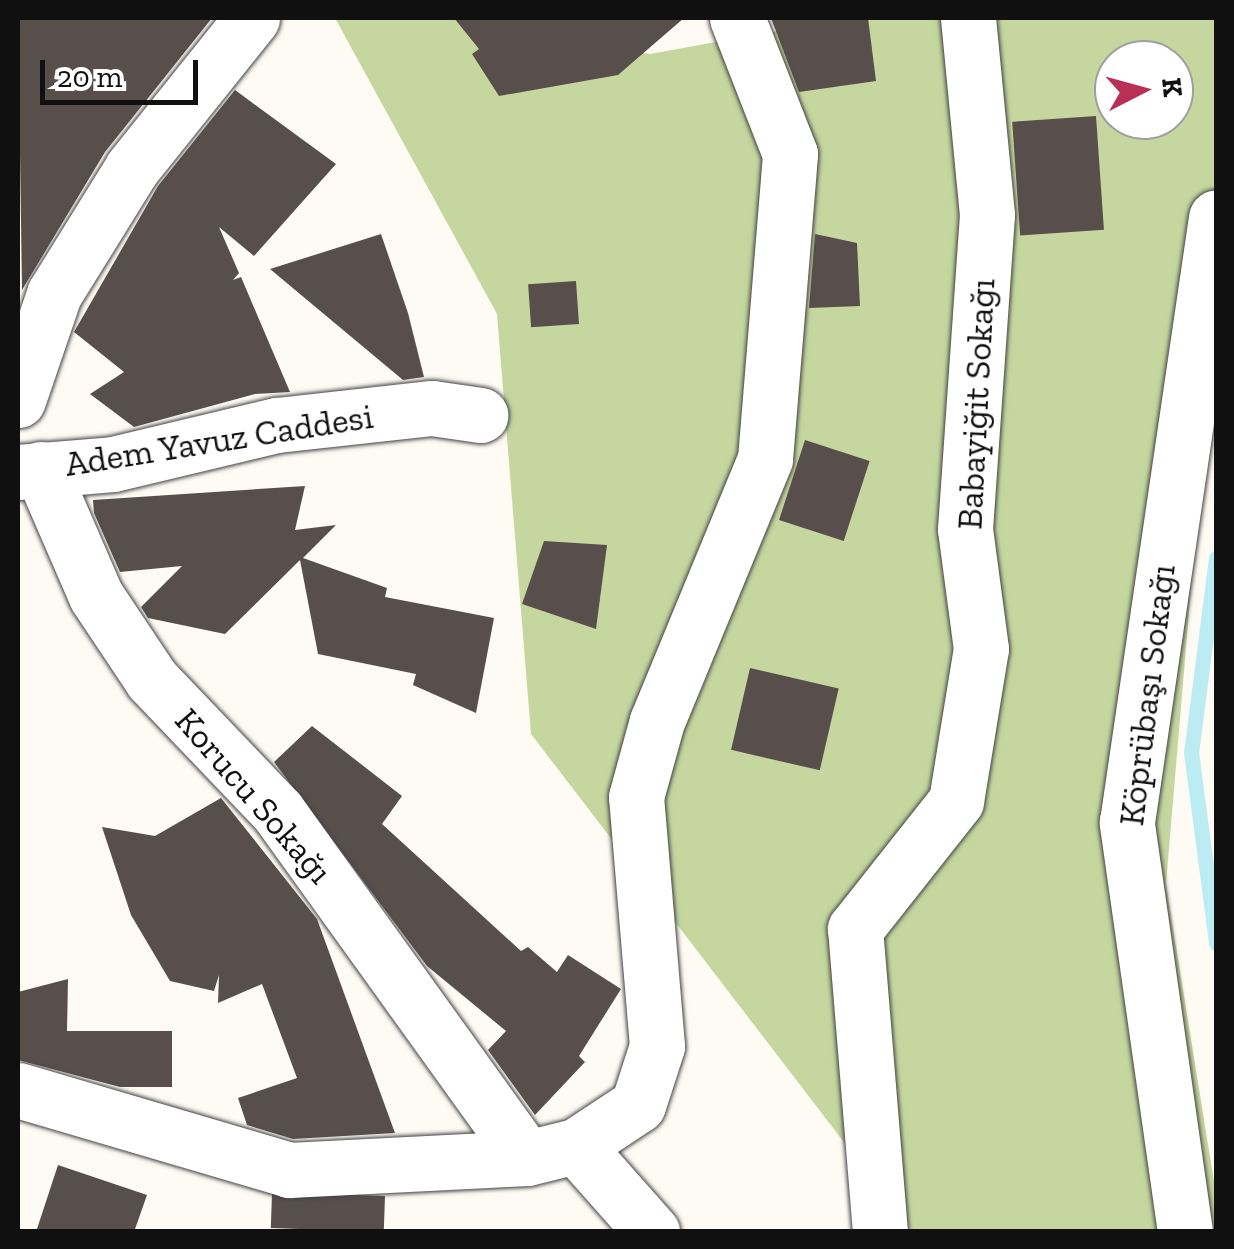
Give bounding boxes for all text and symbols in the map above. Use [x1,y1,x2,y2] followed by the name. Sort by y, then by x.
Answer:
[45,40,202,102] scale bar
[1094,40,1194,140] north arrow
[57,59,122,95] text: 20 m
[1155,76,1190,98] text: K
[948,277,1004,531] street label: Babayiğit Sokağı
[61,395,377,485] street label: Adem Yavuz Caddesi
[1110,562,1184,828] street label: Köprübaşı Sokağı
[166,700,342,892] street label: Korucu Sokağı

